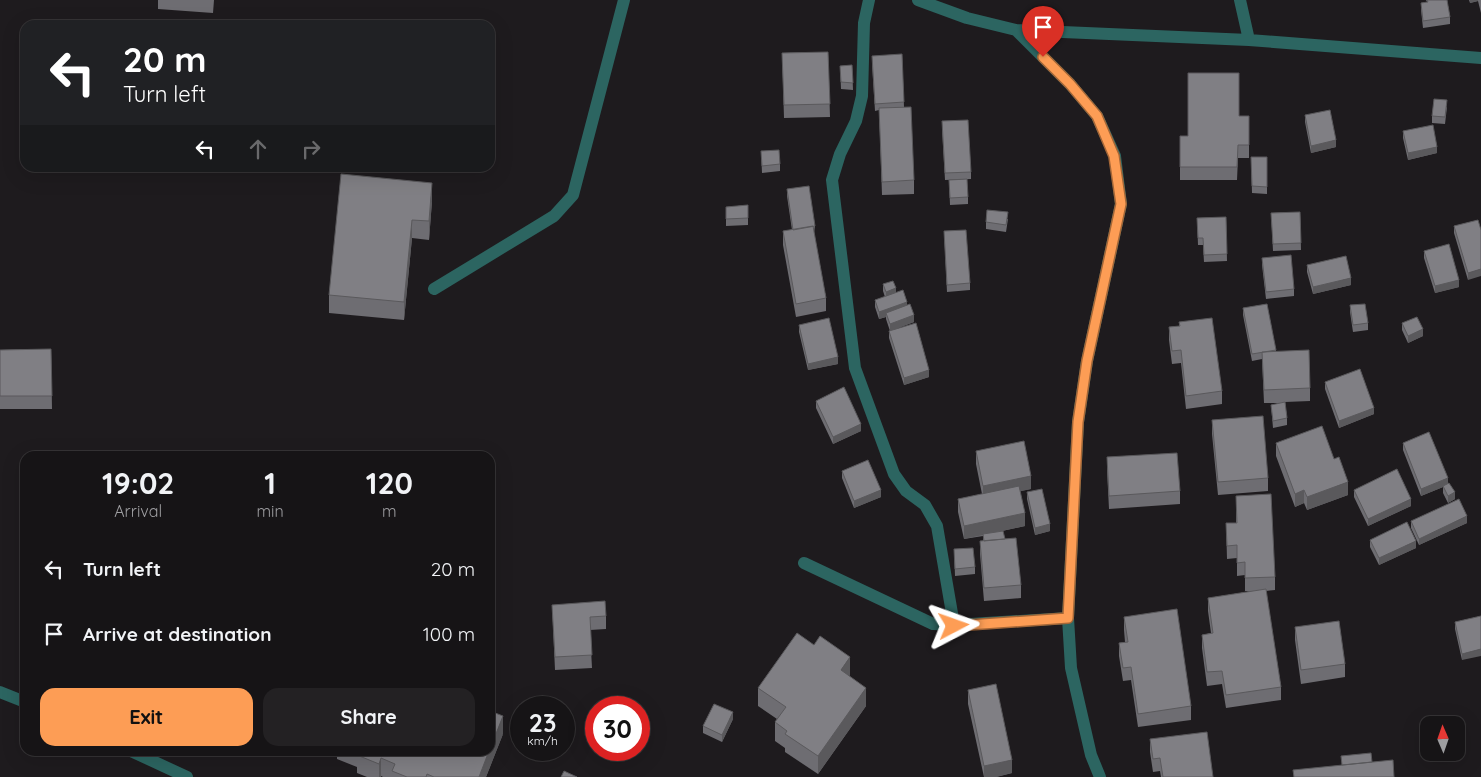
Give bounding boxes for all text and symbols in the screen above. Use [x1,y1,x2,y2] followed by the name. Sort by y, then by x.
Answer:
[1022,6,1064,57] pin
[1029,13,1057,41] icon: arrive
[123,37,206,81] text: 20 m
[40,40,105,105] icon: left
[123,80,206,108] text: Turn left
[191,135,219,163] icon: left
[244,135,272,163] icon: ahead
[297,135,325,163] icon: right
[102,464,174,502] text: 19:02
[264,464,276,502] text: 1
[366,464,413,502] text: 120
[114,501,162,521] text: Arrival
[256,501,284,521] text: min
[382,501,397,521] text: m
[40,555,68,583] icon: left
[83,557,161,581] text: Turn left
[431,557,475,581] text: 20 m
[927,599,979,651] position arrow
[40,620,68,648] icon: arrive
[83,622,272,646] text: Arrive at destination
[423,622,475,646] text: 100 m
[40,688,253,746] button: Exit
[263,688,475,746] button: Share
[585,696,650,761] speed limit sign: 30
[529,707,556,738] text: 23
[1420,716,1465,761] north arrow
[1420,716,1465,761] map controls
[527,733,558,748] text: km/h

